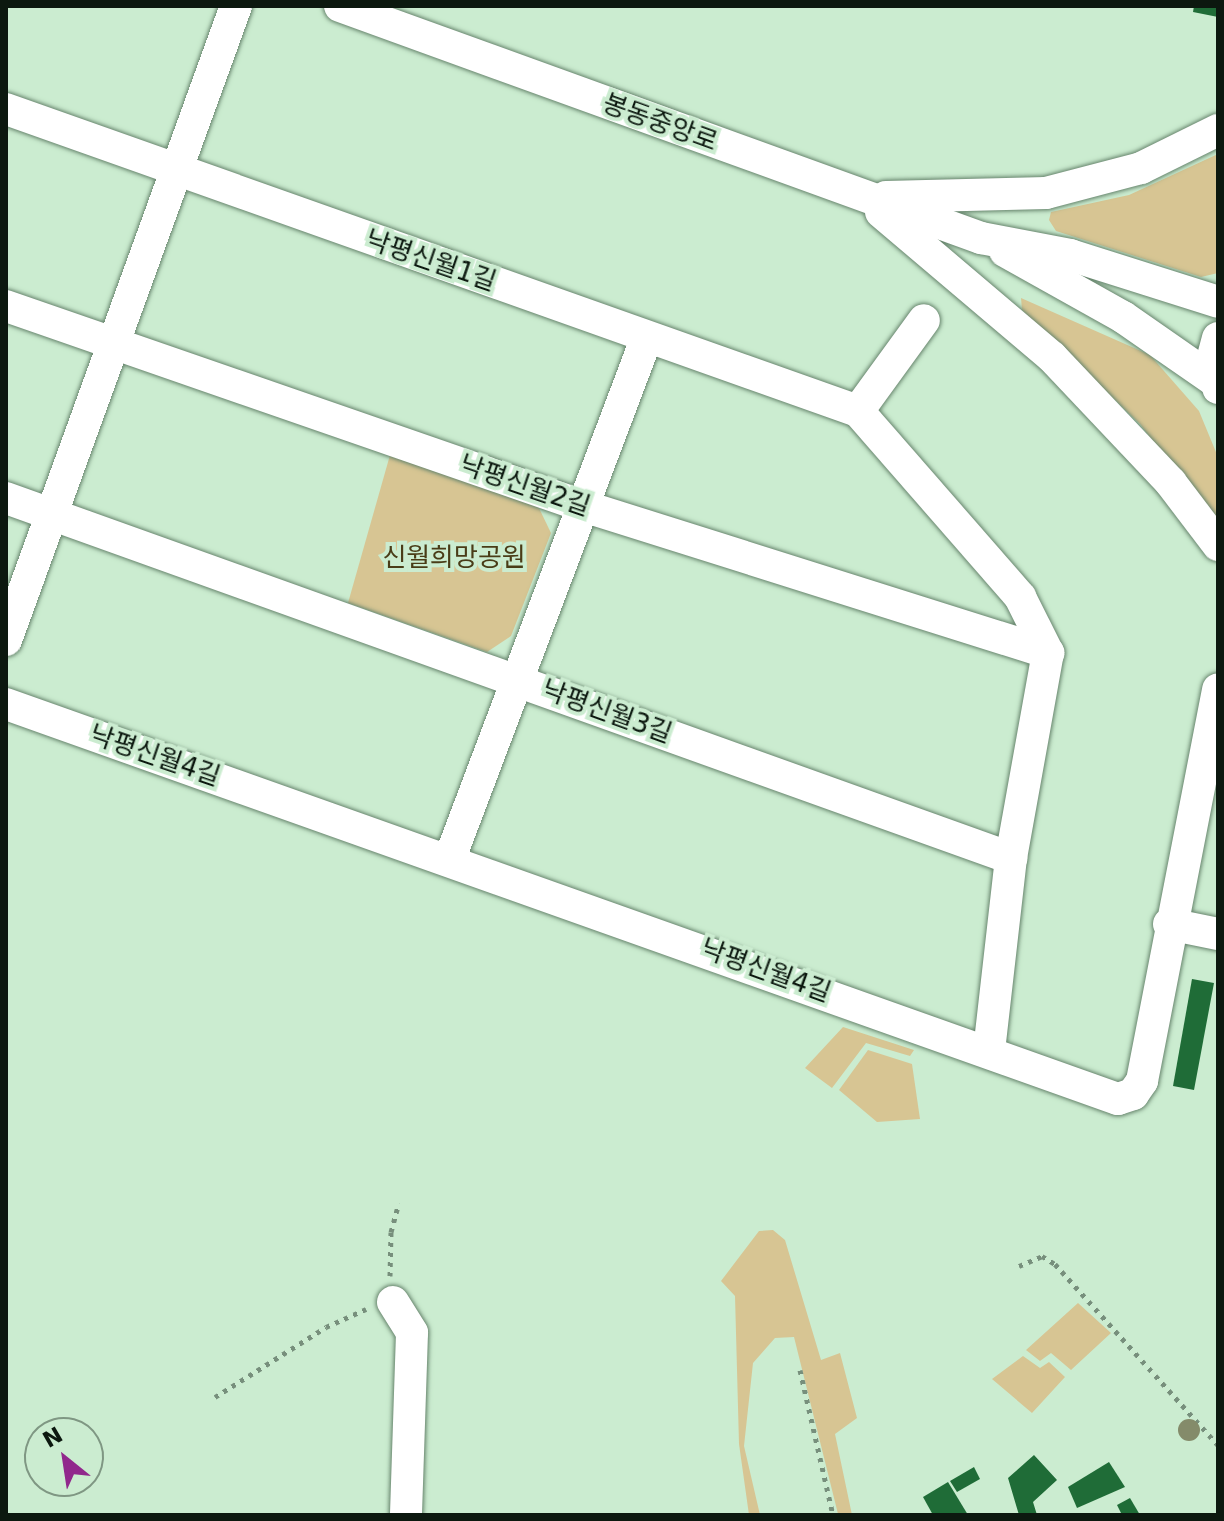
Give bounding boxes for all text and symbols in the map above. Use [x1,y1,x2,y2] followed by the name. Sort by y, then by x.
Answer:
[598,88,722,158] street label: 봉동중앙로
[362,224,500,298] street label: 낙평신월1길
[456,449,594,523] street label: 낙평신월2길
[382,542,526,574] park label: 신월희망공원
[538,674,676,750] street label: 낙평신월3길
[86,719,224,793] street label: 낙평신월4길
[697,933,835,1009] street label: 낙평신월4길
[24,1417,104,1497] north arrow
[39,1422,67,1453] text: N

